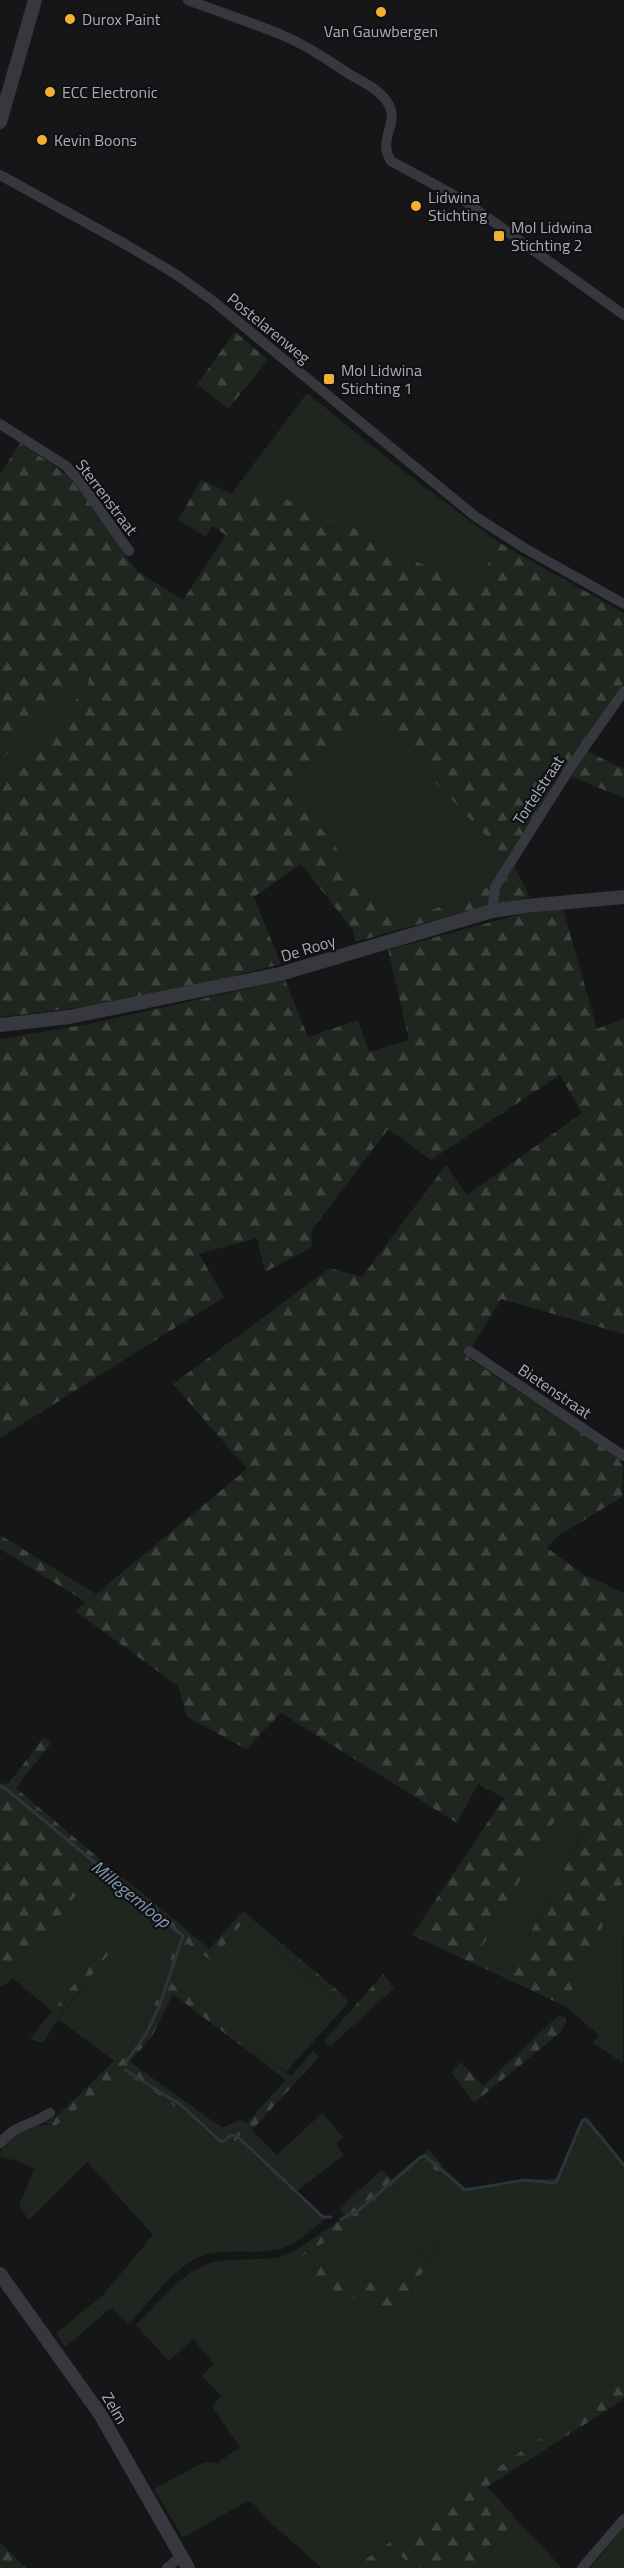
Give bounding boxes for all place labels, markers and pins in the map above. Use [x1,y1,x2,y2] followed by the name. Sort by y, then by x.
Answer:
[374,5,388,19] marker: Van Gauwbergen
[82,7,161,31] place label: Durox Paint
[63,12,77,26] marker: Durox Paint
[324,19,438,43] place label: Van Gauwbergen
[62,80,158,104] place label: ECC Electronic
[43,85,57,99] marker: ECC Electronic
[54,128,137,152] place label: Kevin Boons
[35,133,49,147] marker: Kevin Boons
[428,185,487,227] place label: Lidwina Stichting
[409,199,423,213] marker: Lidwina Stichting
[511,215,592,257] place label: Mol Lidwina Stichting 2
[492,229,506,243] marker: Mol Lidwina Stichting 2
[341,358,422,400] place label: Mol Lidwina Stichting 1
[322,372,336,386] marker: Mol Lidwina Stichting 1

